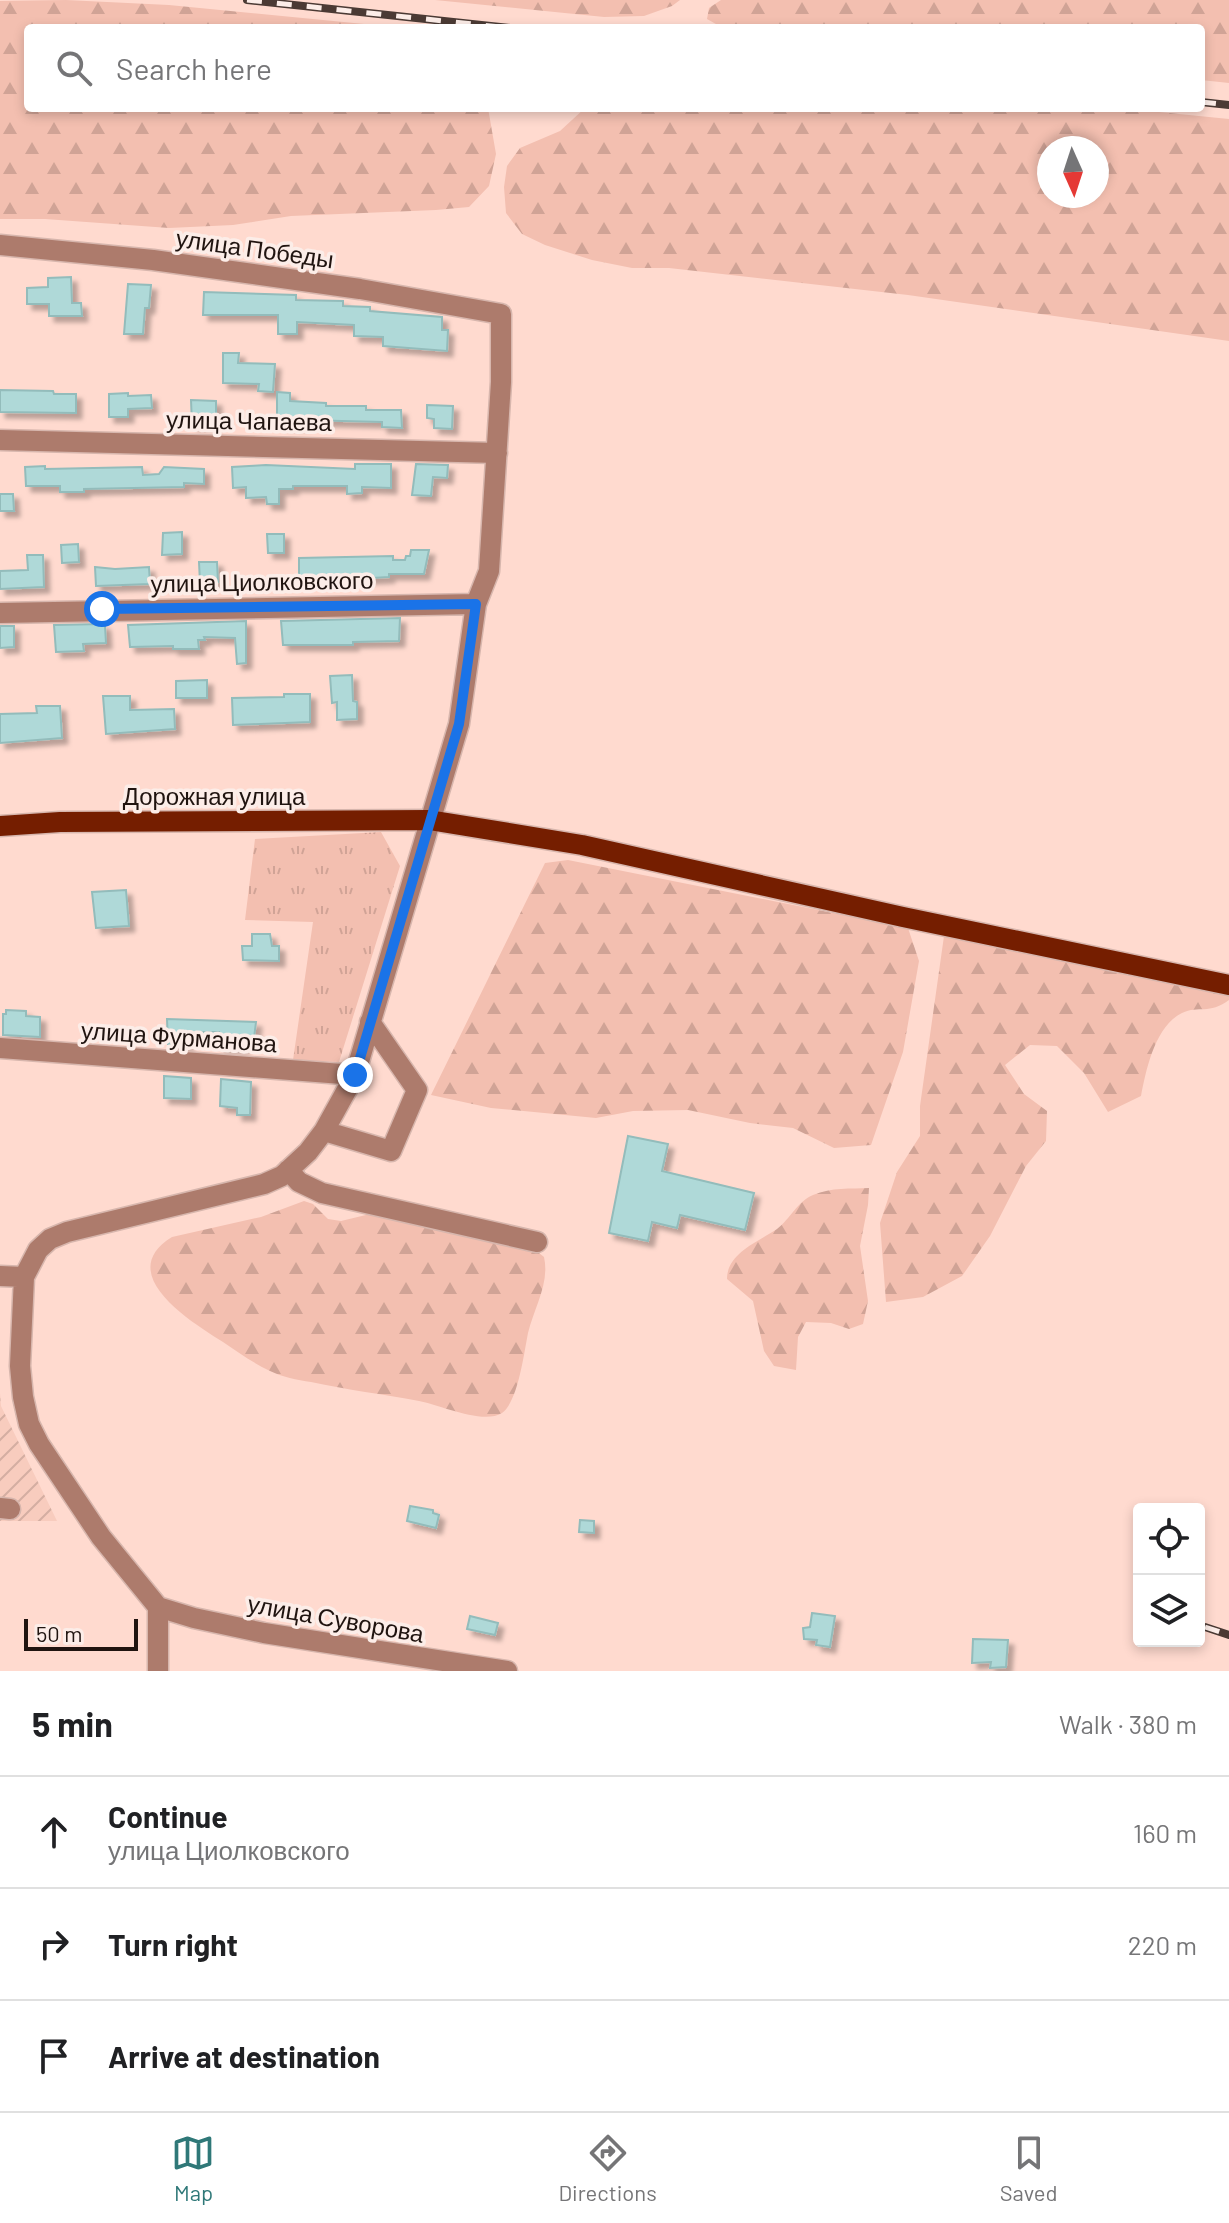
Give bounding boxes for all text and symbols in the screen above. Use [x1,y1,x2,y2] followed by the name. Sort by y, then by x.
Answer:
[24,24,1205,112] search box
[52,46,96,90] icon: search
[116,50,272,86] text: Search here
[1037,136,1109,208] north arrow
[174,223,336,273] street label: улица Победы
[166,404,333,436] street label: улица Чапаева
[150,565,374,597] street label: улица Циолковского
[84,591,120,627] route start
[123,781,306,810] street label: Дорожная улица
[80,1015,279,1057] street label: улица Фурманова
[337,1057,373,1093] route end
[1133,1503,1205,1647] map controls
[1133,1503,1205,1575] button: locate
[1133,1575,1205,1647] button: layers
[246,1588,427,1648] street label: улица Суворова
[24,1615,138,1651] scale bar
[36,1620,82,1646] text: 50 m
[32,1703,113,1744] text: 5 min
[1059,1708,1197,1739] text: Walk · 380 m
[108,1798,228,1834] text: Continue
[32,1810,76,1854] icon: ahead
[1133,1817,1197,1848] text: 160 m
[108,1834,350,1865] text: улица Циолковского
[32,1922,76,1966] icon: right
[108,1926,238,1962] text: Turn right
[1128,1929,1197,1960] text: 220 m
[32,2034,76,2078] icon: arrive
[108,2038,380,2074] text: Arrive at destination
[171,2131,215,2205] tab: Map
[558,2131,657,2205] tab: Directions
[1000,2131,1057,2205] tab: Saved

